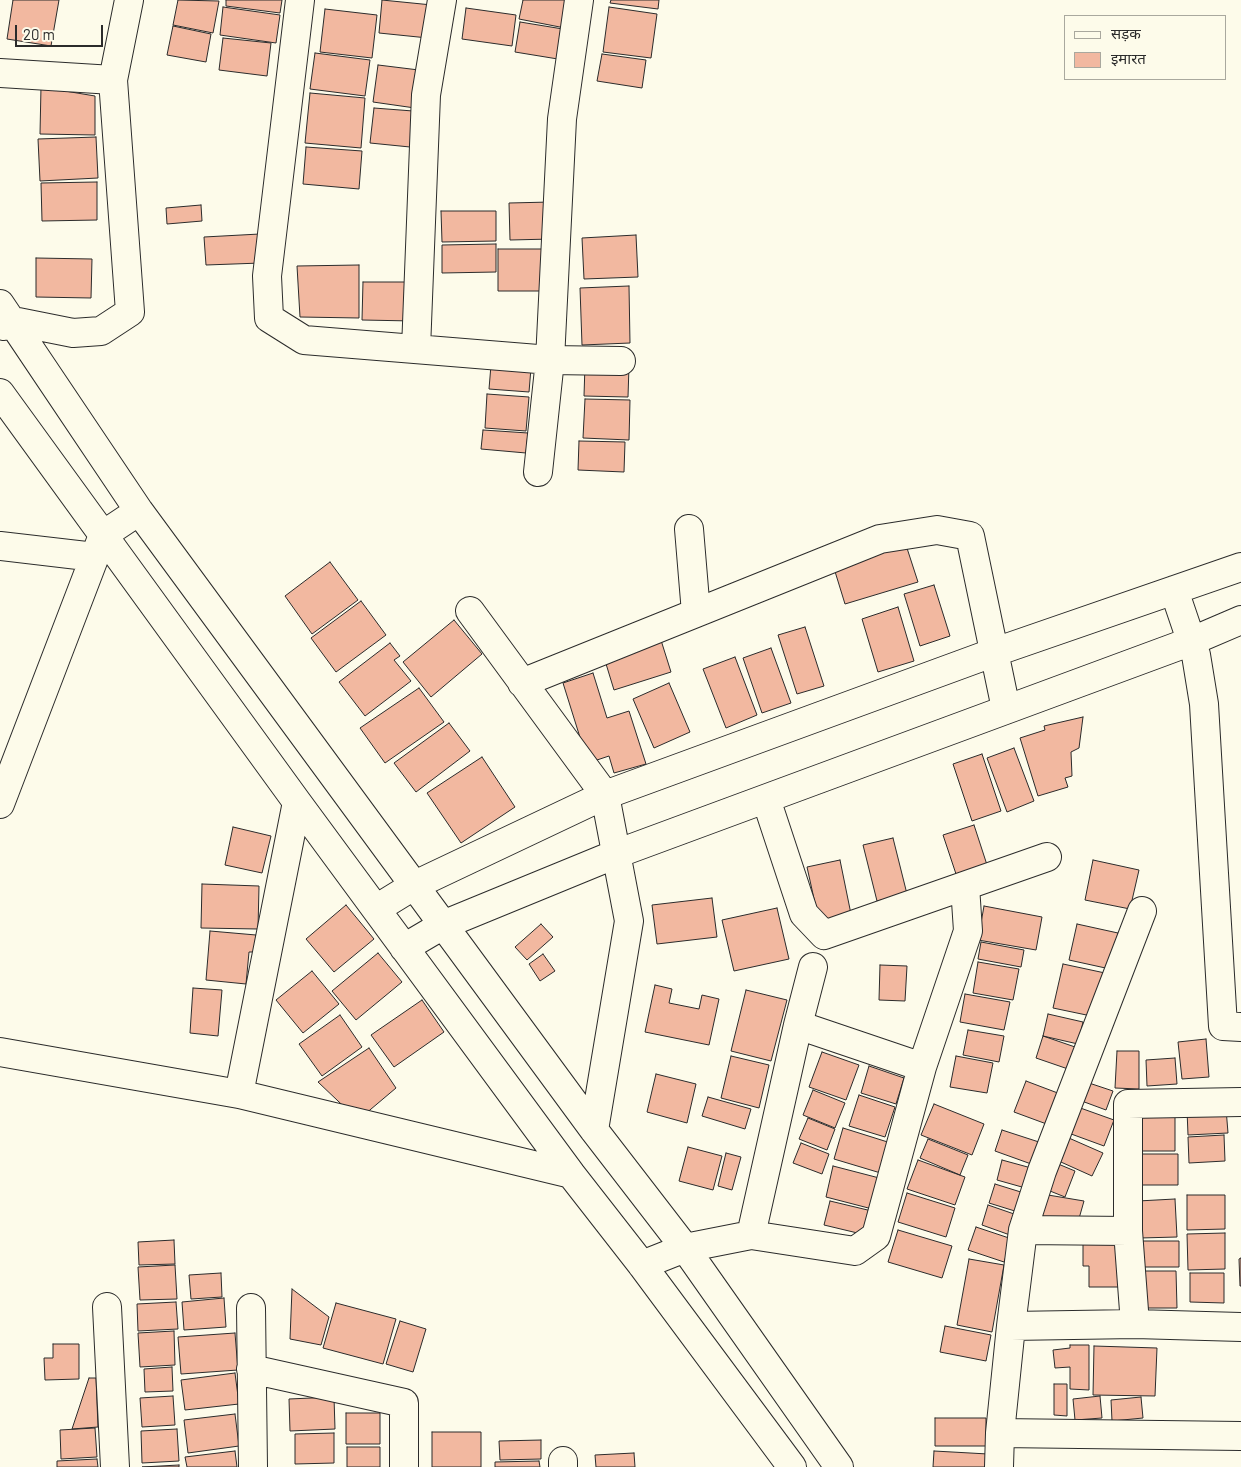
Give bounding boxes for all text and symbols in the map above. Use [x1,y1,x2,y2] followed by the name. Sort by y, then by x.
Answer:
[18,15,105,47] scale bar
[1064,15,1226,80] legend
[1111,24,1141,42] text: सड़क
[23,25,55,43] text: 20 m
[1111,49,1146,67] text: इमारत

